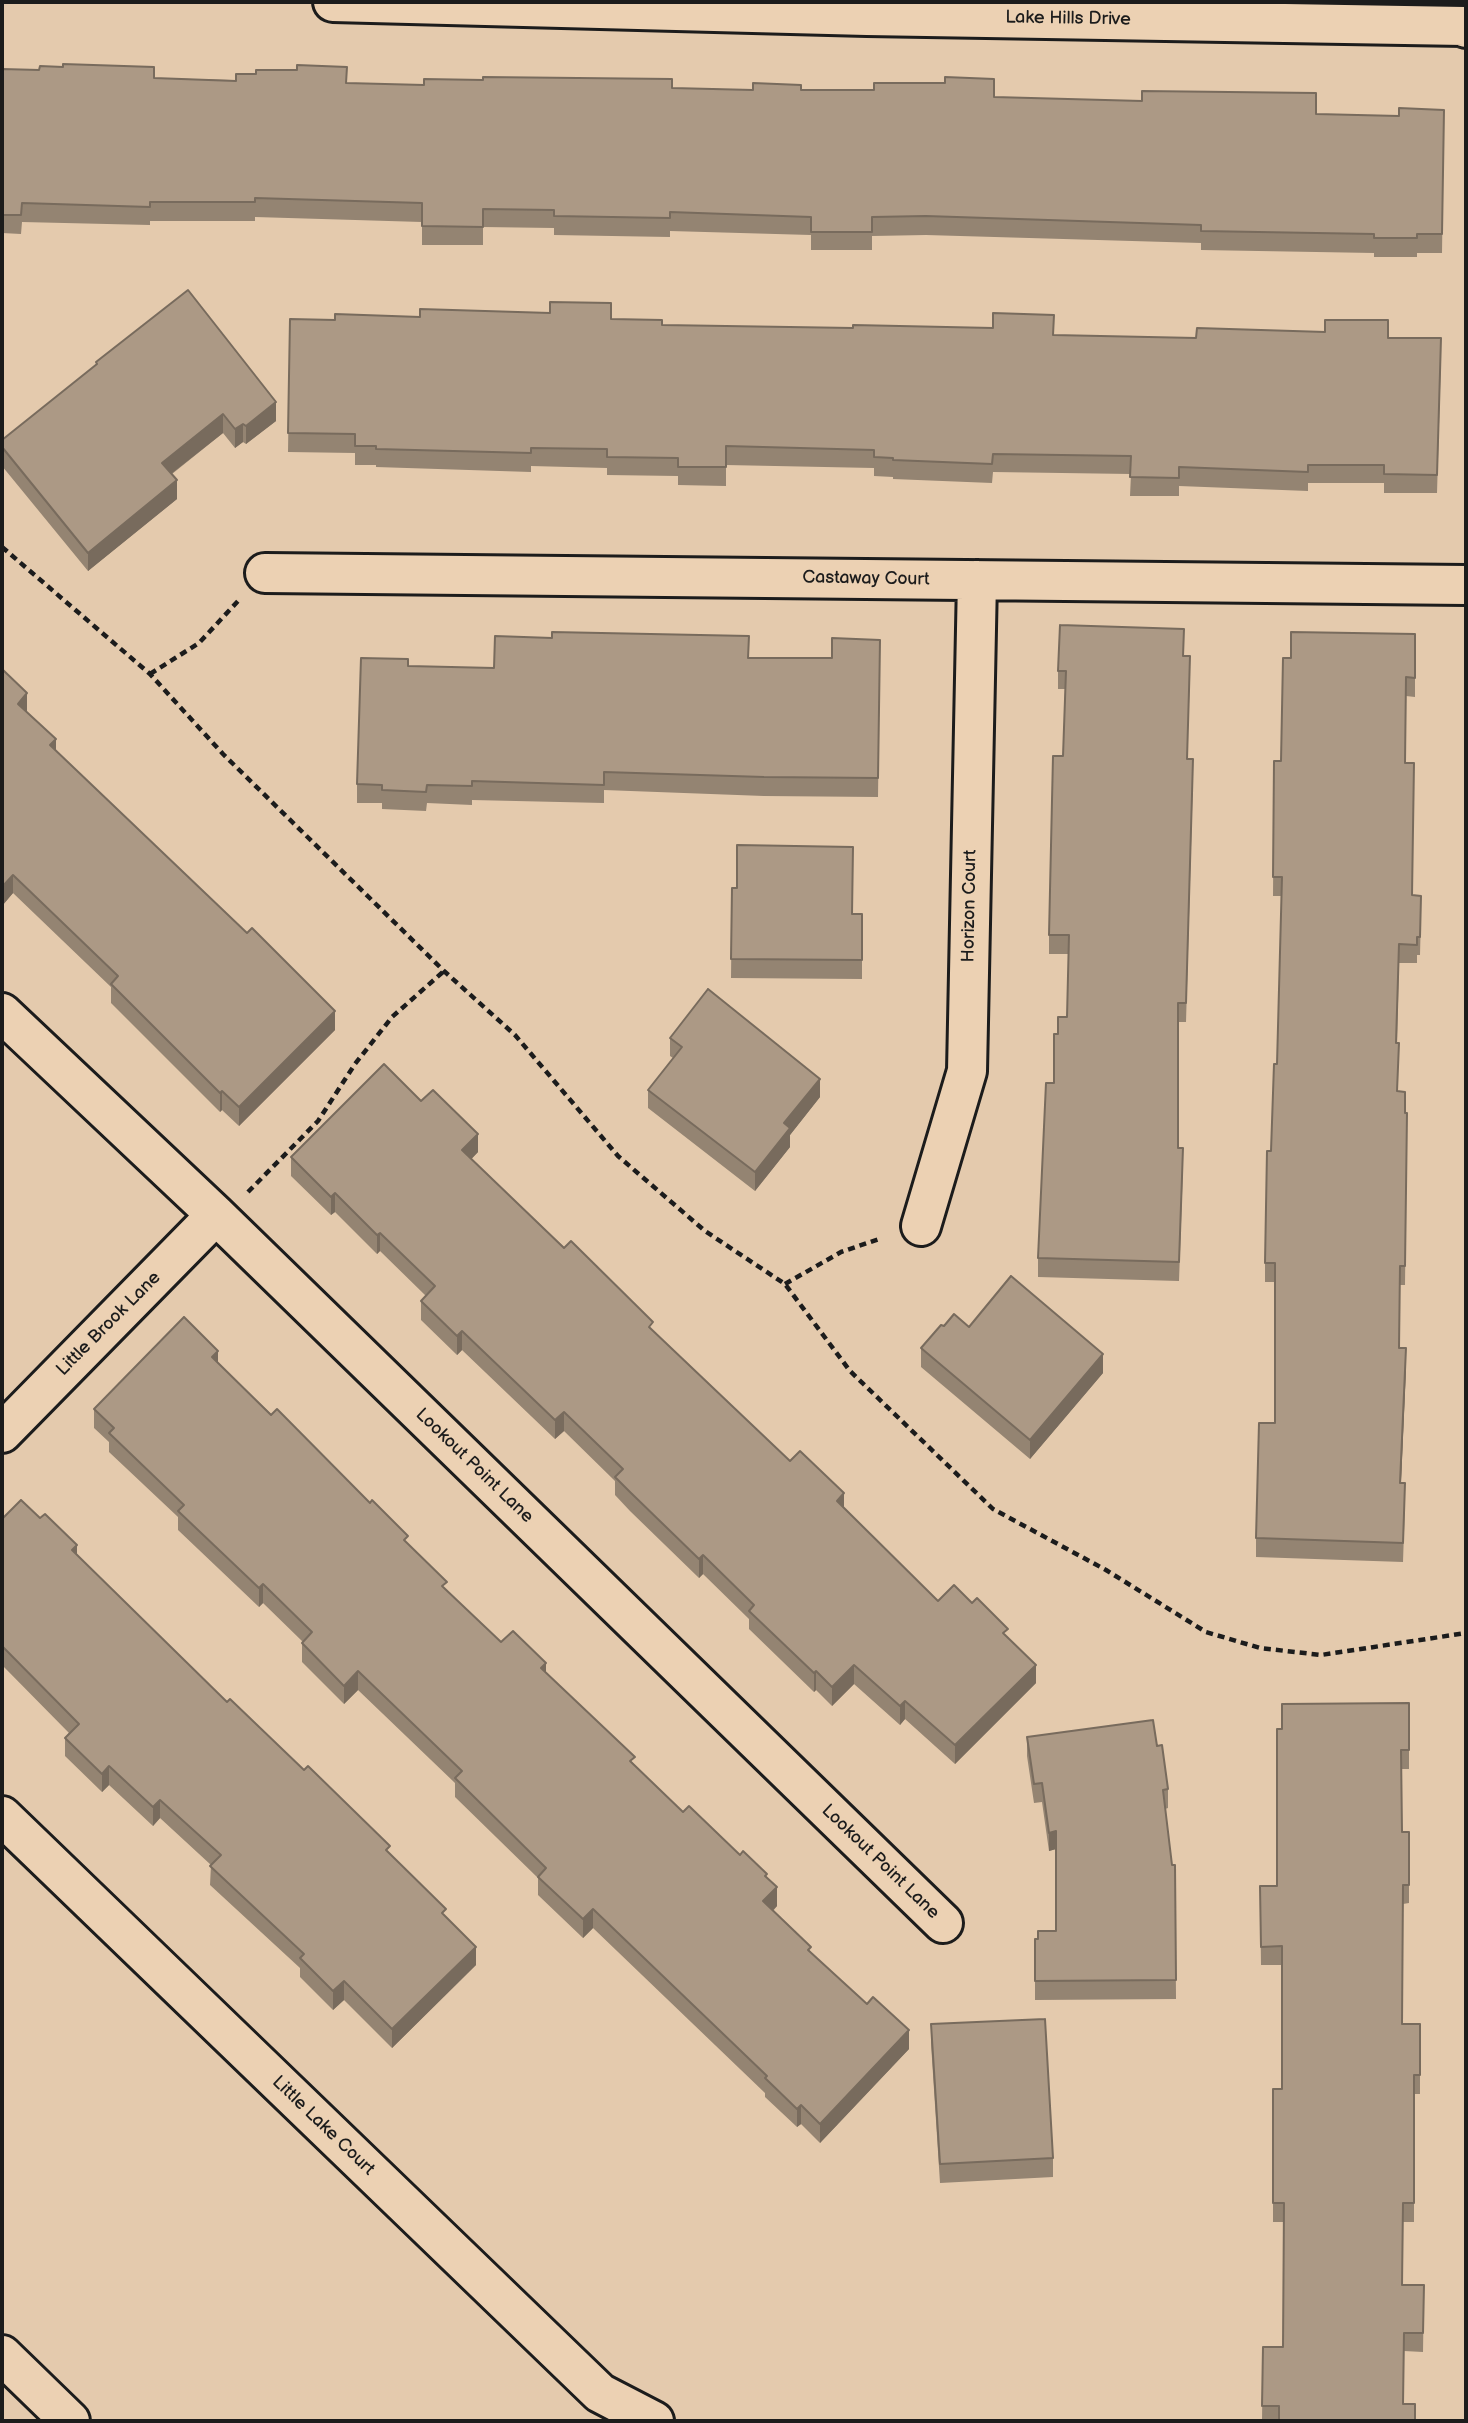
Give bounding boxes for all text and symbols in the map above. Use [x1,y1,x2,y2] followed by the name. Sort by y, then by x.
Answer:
[1005,7,1131,31] street label: Lake Hills Drive
[802,567,930,591] street label: Castaway Court
[958,849,982,963] street label: Horizon Court
[52,1267,166,1381] street label: Little Brook Lane
[411,1404,537,1528] street label: Lookout Point Lane
[817,1800,943,1924] street label: Lookout Point Lane
[267,2072,379,2180] street label: Little Lake Court

